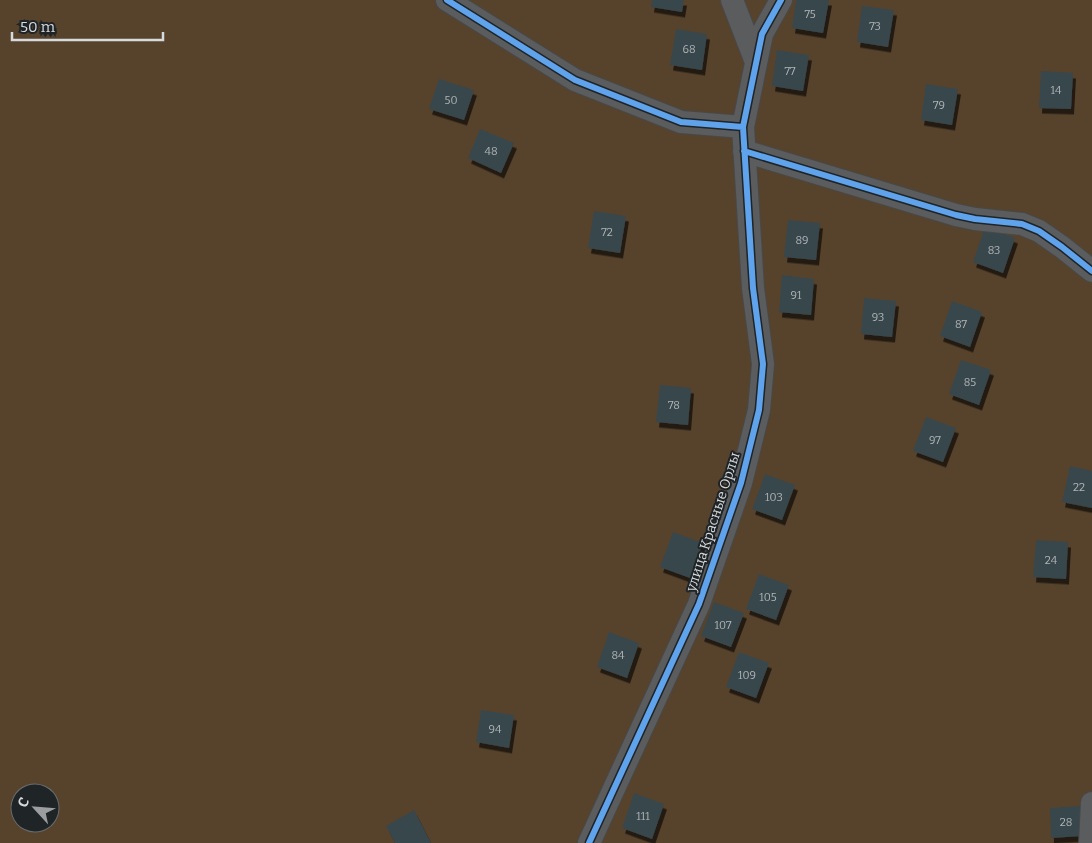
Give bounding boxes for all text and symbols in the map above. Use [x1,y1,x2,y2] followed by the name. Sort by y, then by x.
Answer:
[804,8,816,21] house number: 75
[12,10,164,42] scale bar
[20,18,56,36] text: 50 m
[869,20,881,33] house number: 73
[682,43,696,56] house number: 68
[784,65,796,78] house number: 77
[1051,84,1062,97] house number: 14
[445,94,457,107] house number: 50
[933,99,945,112] house number: 79
[484,145,498,158] house number: 48
[601,226,613,239] house number: 72
[795,234,809,247] house number: 89
[988,244,1000,257] house number: 83
[791,289,802,302] house number: 91
[872,311,884,324] house number: 93
[955,318,968,331] house number: 87
[964,376,976,389] house number: 85
[668,399,680,412] house number: 78
[929,434,941,447] house number: 97
[682,450,744,595] street label: улица Красные Орлы
[1073,481,1085,494] house number: 22
[765,491,783,504] house number: 103
[1045,554,1058,567] house number: 24
[759,591,777,604] house number: 105
[714,619,732,632] house number: 107
[611,649,625,662] house number: 84
[738,669,756,682] house number: 109
[489,723,502,736] house number: 94
[10,783,60,833] north arrow
[14,795,33,810] text: С
[636,810,650,823] house number: 111
[1060,816,1072,829] house number: 28

